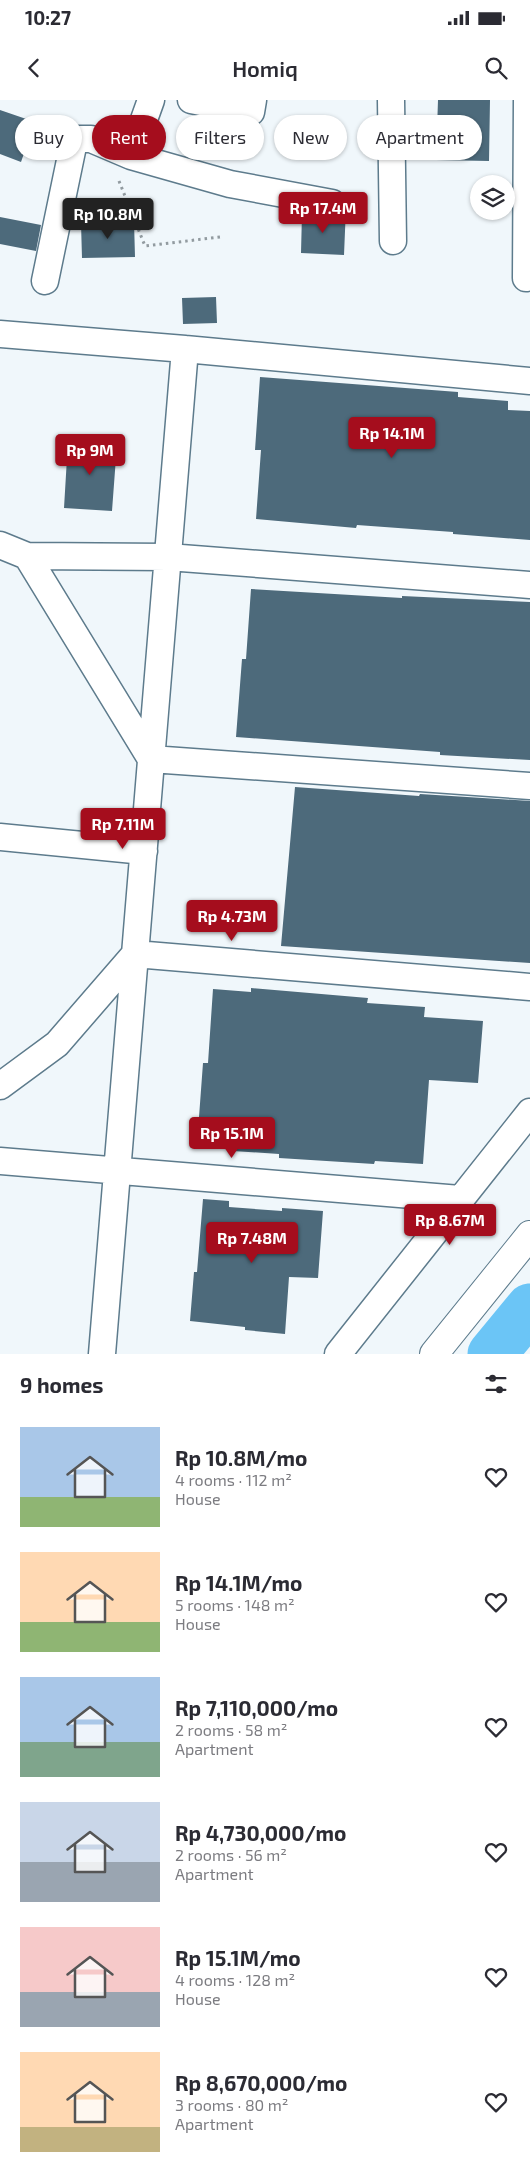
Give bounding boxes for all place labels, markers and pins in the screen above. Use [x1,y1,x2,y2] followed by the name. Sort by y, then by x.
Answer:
[271,192,375,234] pin: Rp 17.4M
[56,198,160,240] pin: Rp 10.8M
[340,416,444,459] pin: Rp 14.1M
[55,434,125,476] pin: Rp 9M
[71,808,175,850] pin: Rp 7.11M
[180,900,284,942] pin: Rp 4.73M
[180,1116,284,1159] pin: Rp 15.1M
[398,1204,502,1246] pin: Rp 8.67M
[200,1222,304,1264] pin: Rp 7.48M

